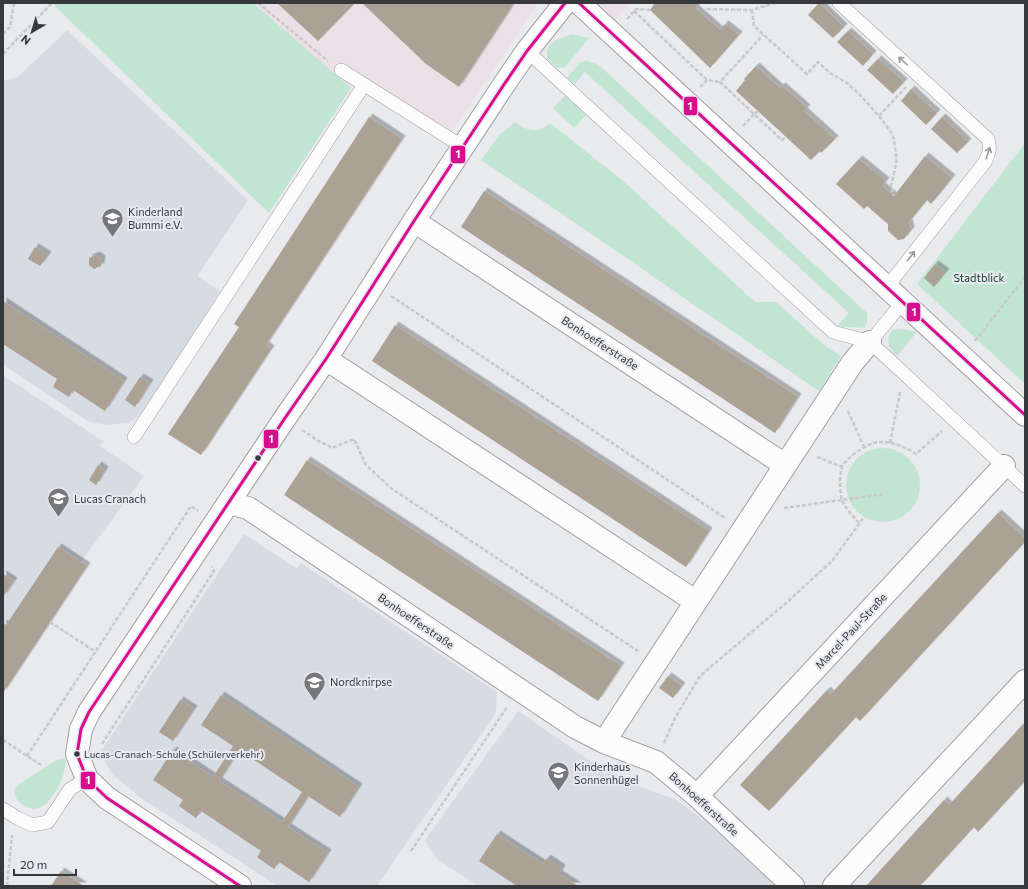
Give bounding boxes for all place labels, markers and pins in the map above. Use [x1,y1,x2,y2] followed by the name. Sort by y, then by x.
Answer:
[100,205,126,238] school or university icon: Kinderland Bummi e.V.
[128,205,183,231] place label: Kinderland Bummi e.V.
[253,453,263,463] unlabelled marker
[45,486,71,519] school or university icon: Lucas Cranach
[74,492,146,505] place label: Lucas Cranach
[302,669,328,702] school or university icon: Nordknirpse
[330,675,392,688] place label: Nordknirpse
[84,748,264,760] place label: Lucas-Cranach-Schule (Schülerverkehr)
[72,749,82,759] marker: Lucas-Cranach-Schule (Schülerverkehr)
[546,760,572,793] school or university icon: Kinderhaus Sonnenhügel
[574,760,639,786] place label: Kinderhaus Sonnenhügel

